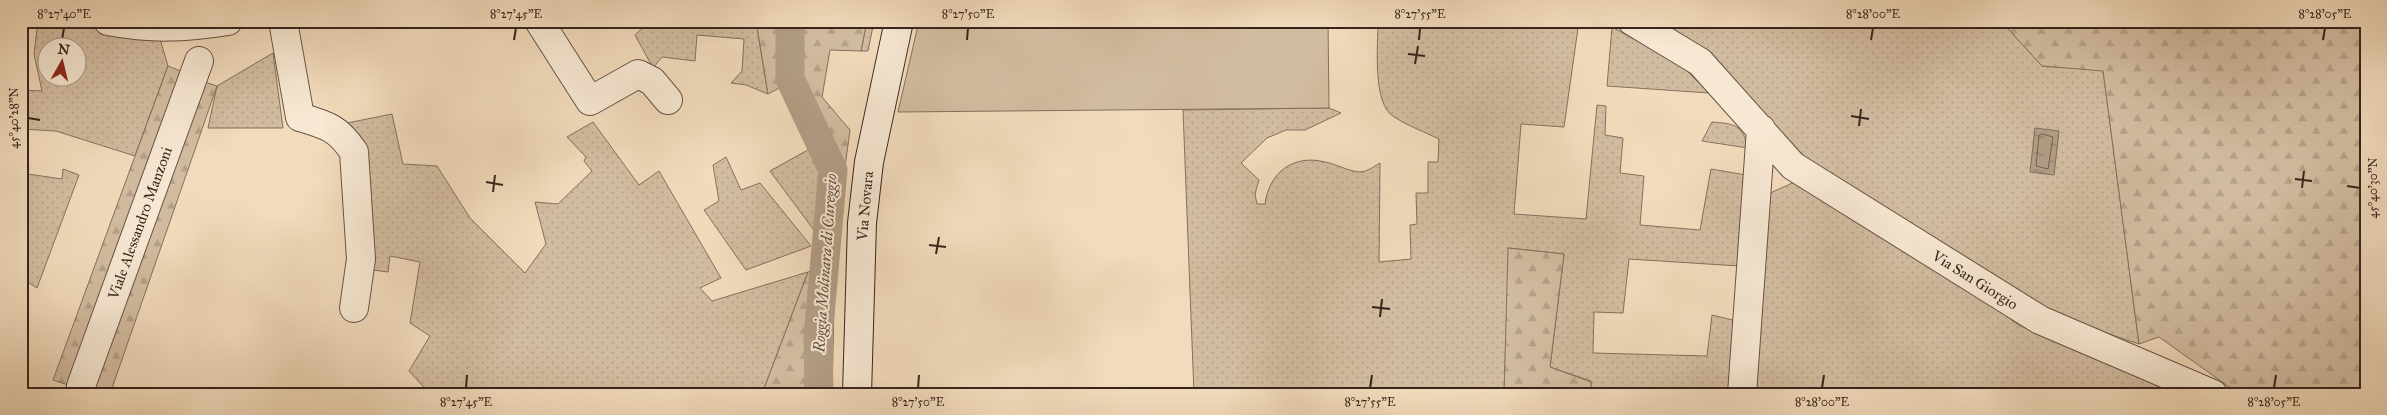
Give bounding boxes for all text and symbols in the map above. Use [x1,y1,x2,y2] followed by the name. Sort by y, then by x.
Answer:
[37,7,91,21] text: 8°27'40"E
[490,7,542,21] text: 8°27'45"E
[942,7,995,21] text: 8°27'50"E
[1394,7,1446,21] text: 8°27'55"E
[1846,7,1900,21] text: 8°28'00"E
[2299,7,2352,21] text: 8°28'05"E
[38,38,88,88] north arrow
[57,40,71,59] text: N
[7,87,21,149] text: 45°40'28"N
[104,144,176,303] street label: Viale Alessandro Manzoni
[2366,158,2380,218] text: 45°40'30"N
[853,170,877,242] street label: Via Novara
[809,173,841,354] water label: Roggia Molinara di Cureggio
[1928,246,2021,314] street label: Via San Giorgio
[440,395,492,409] text: 8°27'45"E
[892,395,945,409] text: 8°27'50"E
[1344,395,1396,409] text: 8°27'55"E
[1795,395,1849,409] text: 8°28'00"E
[2248,395,2301,409] text: 8°28'05"E

